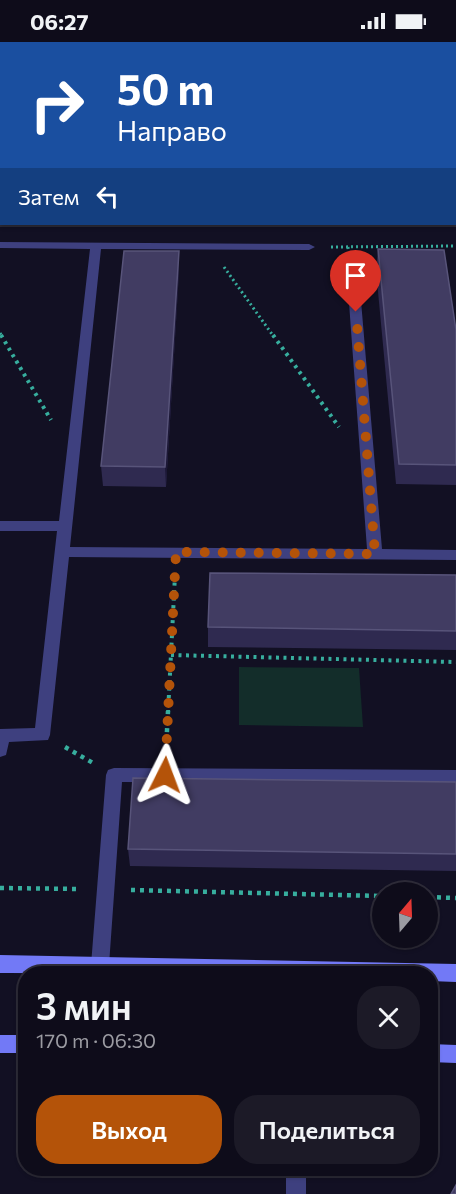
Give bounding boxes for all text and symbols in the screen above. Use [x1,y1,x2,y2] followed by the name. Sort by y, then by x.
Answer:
[30,8,88,35] text: 06:27
[117,62,214,114] text: 50 m
[18,66,96,144] icon: right
[117,114,227,147] text: Направо
[91,180,124,213] icon: left
[18,183,79,210] text: Затем
[330,250,381,312] pin
[339,259,372,292] icon: arrive
[133,743,197,807] position arrow
[372,882,438,948] north arrow
[372,882,438,948] map controls
[36,983,132,1027] text: 3 мин
[357,986,420,1049] button: close
[36,1028,156,1052] text: 170 m · 06:30
[36,1095,222,1164] button: Выход
[234,1095,420,1164] button: Поделиться

